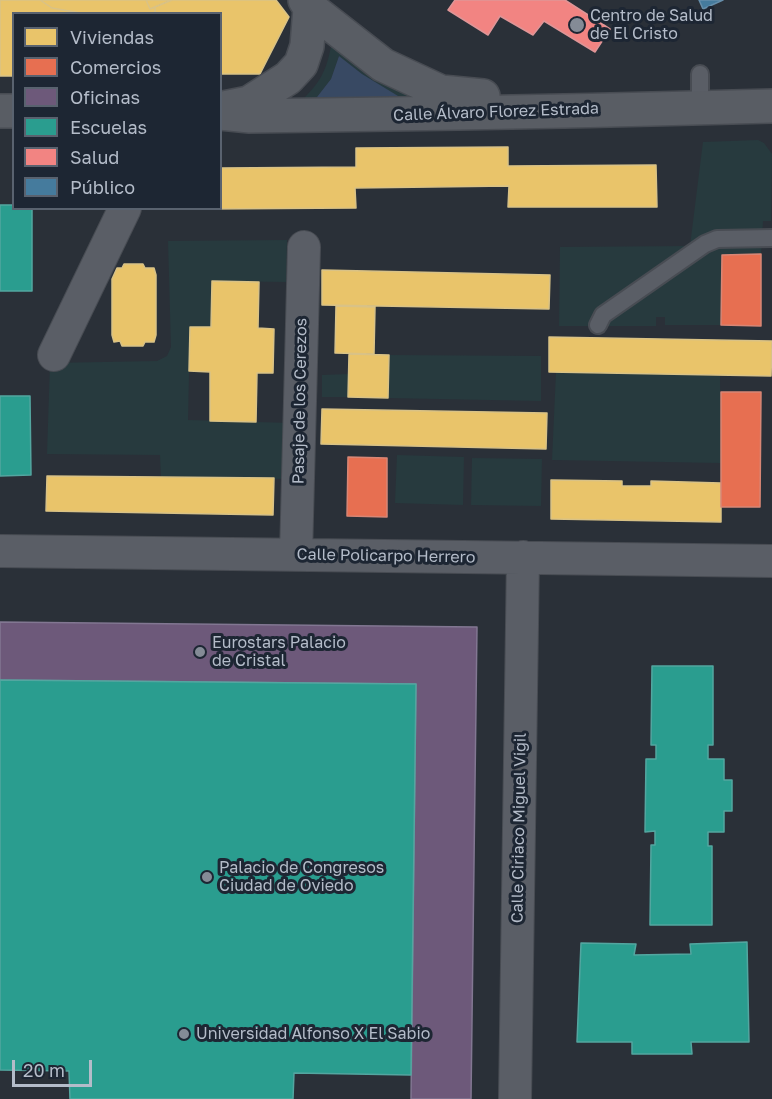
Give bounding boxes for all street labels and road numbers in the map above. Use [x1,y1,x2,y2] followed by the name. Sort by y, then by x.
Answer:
[393,99,599,125] street label: Calle Álvaro Florez Estrada
[289,318,311,484] street label: Pasaje de los Cerezos
[296,545,476,567] street label: Calle Policarpo Herrero
[508,733,530,923] street label: Calle Ciriaco Miguel Vigil

